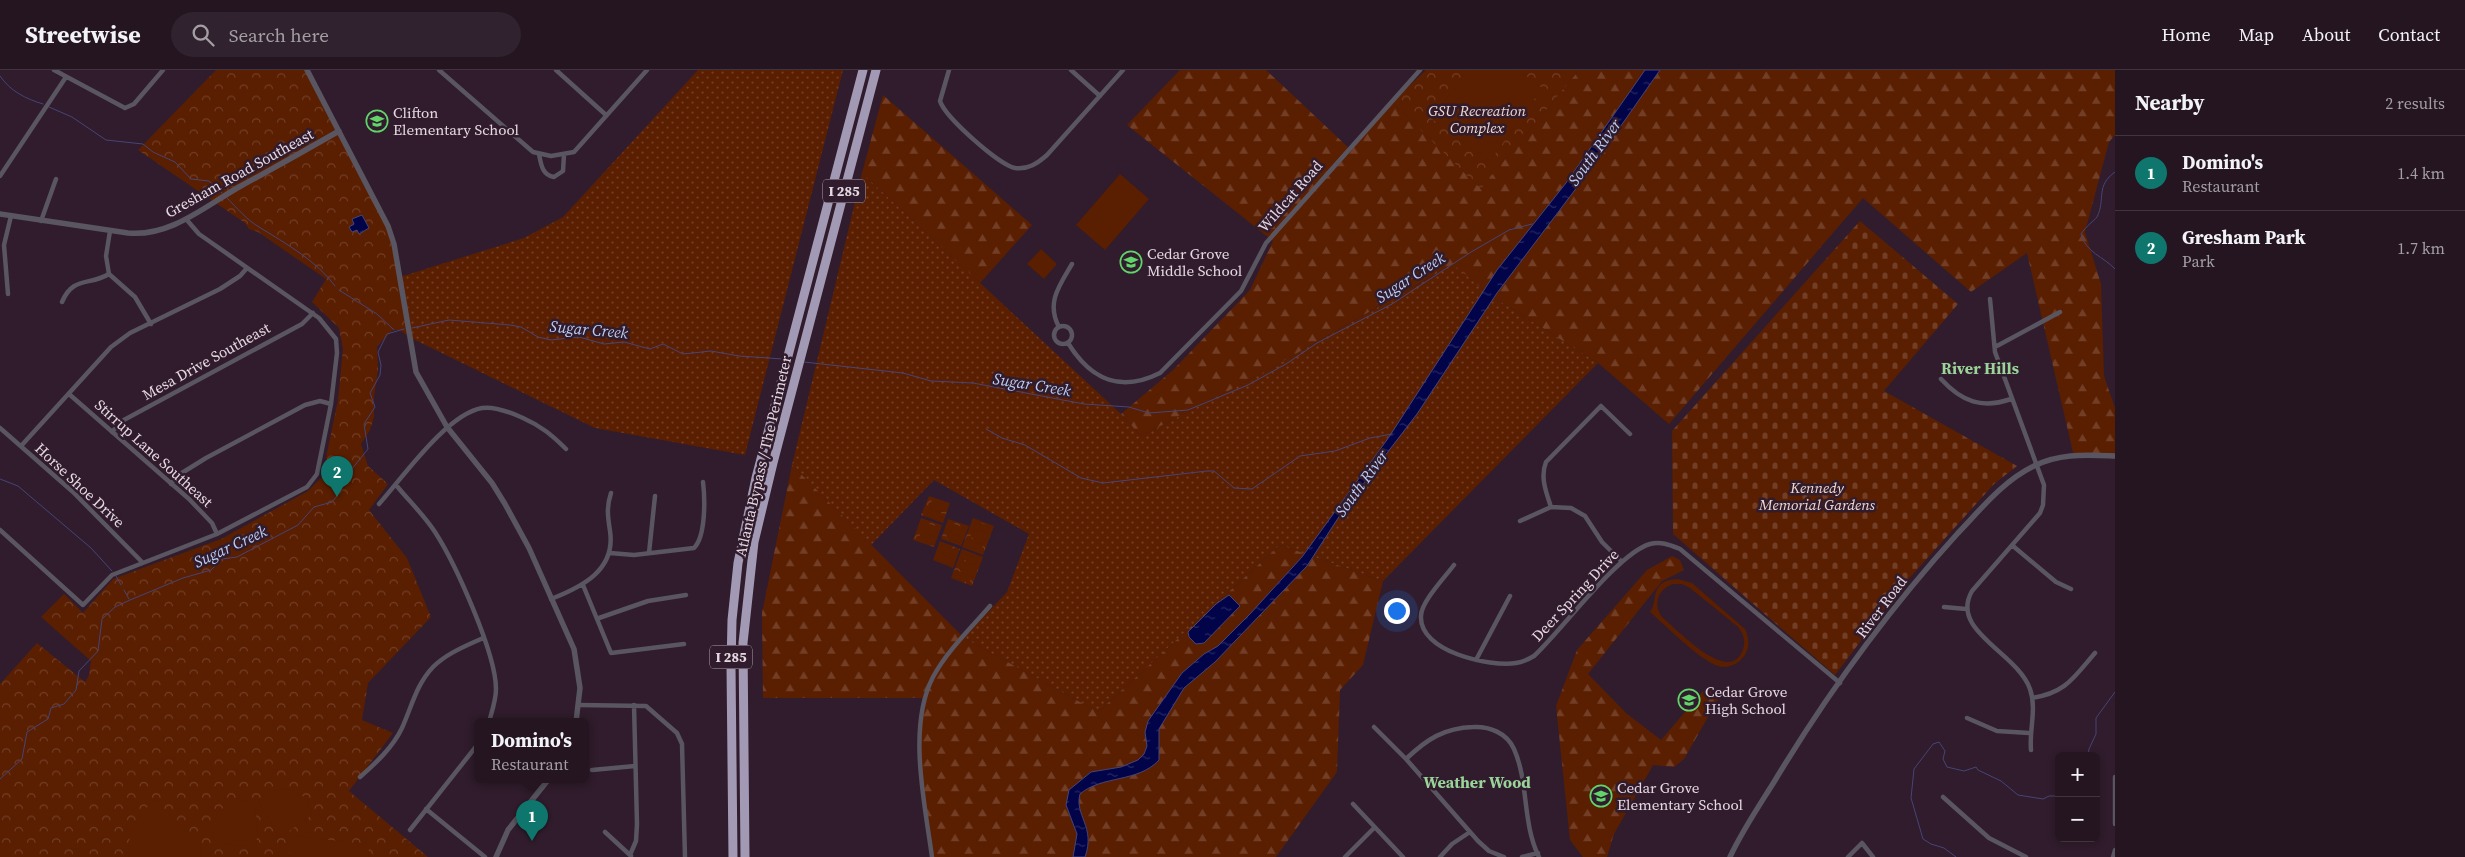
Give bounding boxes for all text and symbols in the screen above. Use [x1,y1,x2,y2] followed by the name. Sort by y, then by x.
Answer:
[171,12,521,57] search box
[25,18,141,51] text: Streetwise
[189,21,217,49] icon: search
[229,22,329,48] text: Search here
[2162,22,2211,47] text: Home
[2239,22,2274,47] text: Map
[2302,22,2350,47] text: About
[2378,22,2440,47] text: Contact
[2135,88,2205,117] text: Nearby
[2385,92,2445,114] text: 2 results
[1428,100,1526,138] park label: GSU Recreation Complex
[393,102,520,140] place label: Clifton Elementary School
[365,109,389,133] school or university icon: Clifton Elementary School
[1562,114,1626,190] water label: South River
[161,123,317,223] street label: Gresham Road Southeast
[2182,149,2263,175] text: Domino's
[1253,155,1327,236] street label: Wildcat Road
[2147,162,2155,184] text: 1
[2397,162,2445,184] text: 1.4 km
[2182,175,2260,197] text: Restaurant
[823,180,865,202] road number: I 285
[2182,224,2306,250] text: Gresham Park
[2147,237,2155,259] text: 2
[2397,237,2445,259] text: 1.7 km
[1147,243,1243,281] place label: Cedar Grove Middle School
[1371,246,1449,308] water label: Sugar Creek
[1119,250,1143,274] school or university icon: Cedar Grove Middle School
[2182,250,2215,272] text: Park
[549,315,630,343] water label: Sugar Creek
[138,317,274,405] street label: Mesa Drive Southeast
[730,353,797,559] street label: Atlanta Bypass / The Perimeter
[1941,357,2019,379] district label: River Hills
[991,367,1073,401] water label: Sugar Creek
[90,394,218,512] street label: Stirrup Lane Southeast
[31,438,130,532] street label: Horse Shoe Drive
[1329,445,1393,521] water label: South River
[321,456,353,497] pin: 2
[1758,477,1876,515] park label: Kennedy Memorial Gardens
[190,519,271,573] water label: Sugar Creek
[1527,544,1624,646] street label: Deer Spring Drive
[1851,571,1912,642] street label: River Road
[1384,598,1410,624] your location
[710,646,752,668] road number: I 285
[1705,681,1788,719] place label: Cedar Grove High School
[1677,688,1701,712] school or university icon: Cedar Grove High School
[474,718,589,783] popup
[491,727,572,753] text: Domino's
[2055,752,2100,842] map controls
[2055,752,2100,797] button: +
[491,753,568,775] text: Restaurant
[1423,771,1531,793] district label: Weather Wood
[1617,777,1744,815] place label: Cedar Grove Elementary School
[1589,784,1613,808] school or university icon: Cedar Grove Elementary School
[2055,797,2100,842] button: −
[516,800,548,841] pin: 1

